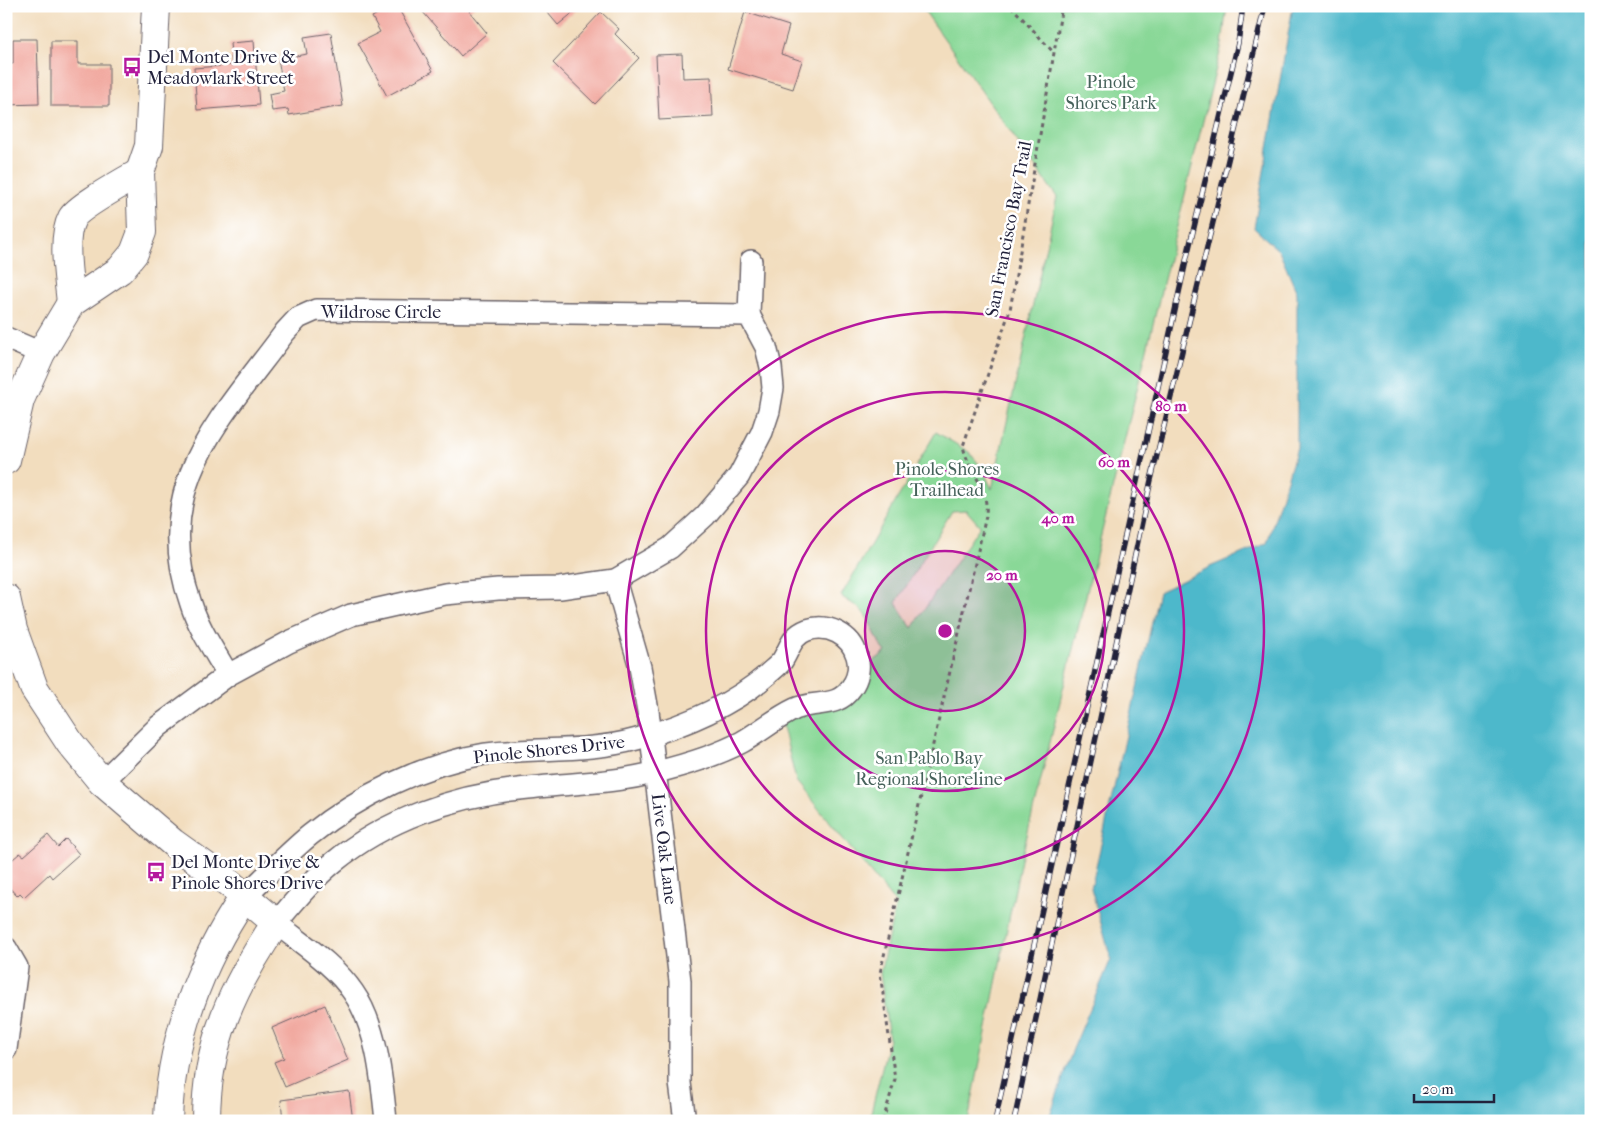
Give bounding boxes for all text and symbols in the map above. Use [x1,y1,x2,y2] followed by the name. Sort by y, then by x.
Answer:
[147,47,296,89] place label: Del Monte Drive & Meadowlark Street
[121,56,143,78] bus stop icon: Del Monte Drive & Meadowlark Street
[1065,72,1157,114] park label: Pinole Shores Park
[982,139,1036,319] street label: San Francisco Bay Trail
[320,302,441,323] street label: Wildrose Circle
[1155,397,1187,415] text: 80 m
[1098,453,1131,471] text: 60 m
[895,459,1000,501] park label: Pinole Shores Trailhead
[1041,509,1075,527] text: 40 m
[986,566,1018,584] text: 20 m
[936,622,954,640] centre of rings
[472,732,626,768] street label: Pinole Shores Drive
[855,748,1003,790] park label: San Pablo Bay Regional Shoreline
[647,792,681,906] street label: Live Oak Lane
[171,852,323,894] place label: Del Monte Drive & Pinole Shores Drive
[145,861,167,883] bus stop icon: Del Monte Drive & Pinole Shores Drive
[1414,1072,1494,1104] scale bar
[1422,1080,1454,1098] text: 20 m

